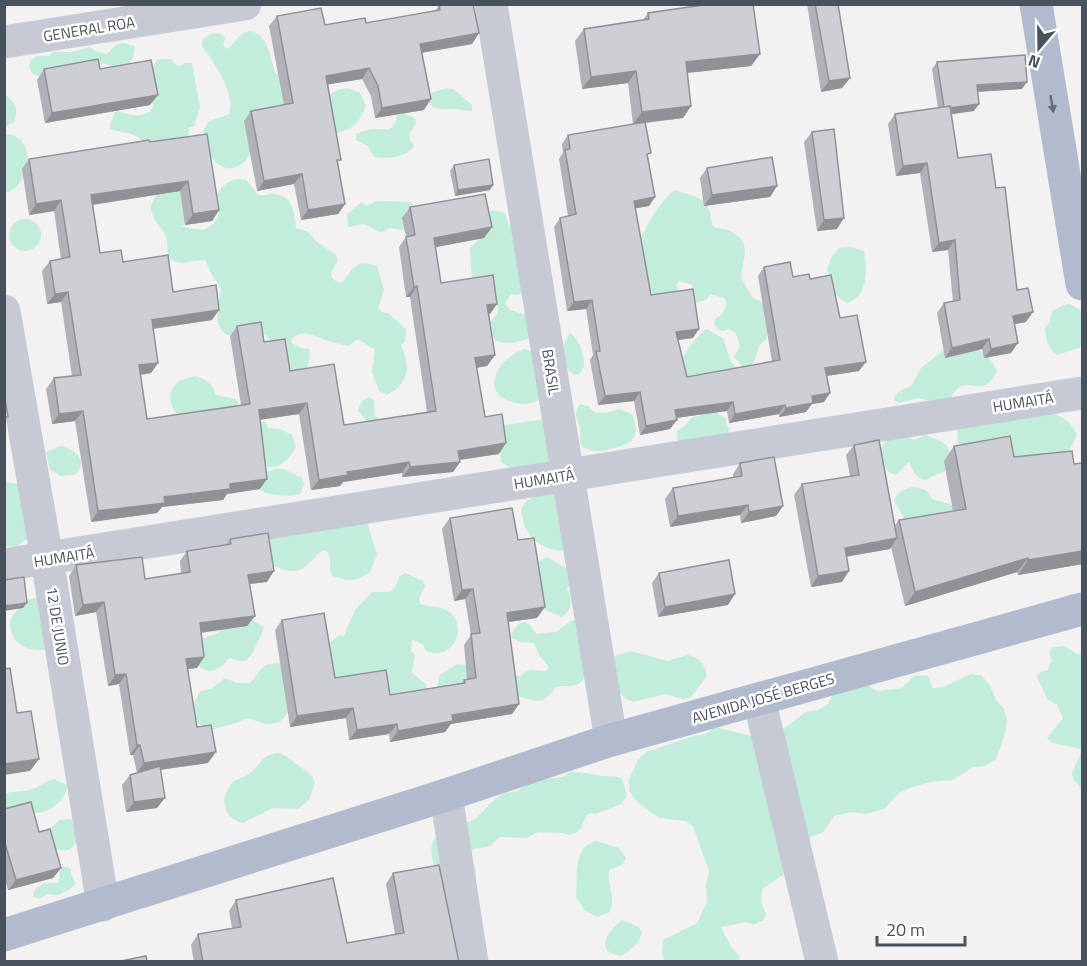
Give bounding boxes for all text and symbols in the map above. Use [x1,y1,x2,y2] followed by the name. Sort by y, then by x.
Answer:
[42,10,137,48] street label: GENERAL ROA
[1009,18,1069,78] north arrow
[1025,49,1043,75] text: N
[1048,94,1057,113] one-way arrow
[536,347,566,397] street label: BRASIL
[991,386,1055,418] street label: HUMAITÁ
[512,463,576,495] street label: HUMAITÁ
[32,541,96,573] street label: HUMAITÁ
[40,585,76,667] street label: 12 DE JUNIO
[689,667,837,729] street label: AVENIDA JOSÉ BERGES
[877,909,966,947] scale bar
[886,916,925,943] text: 20 m

